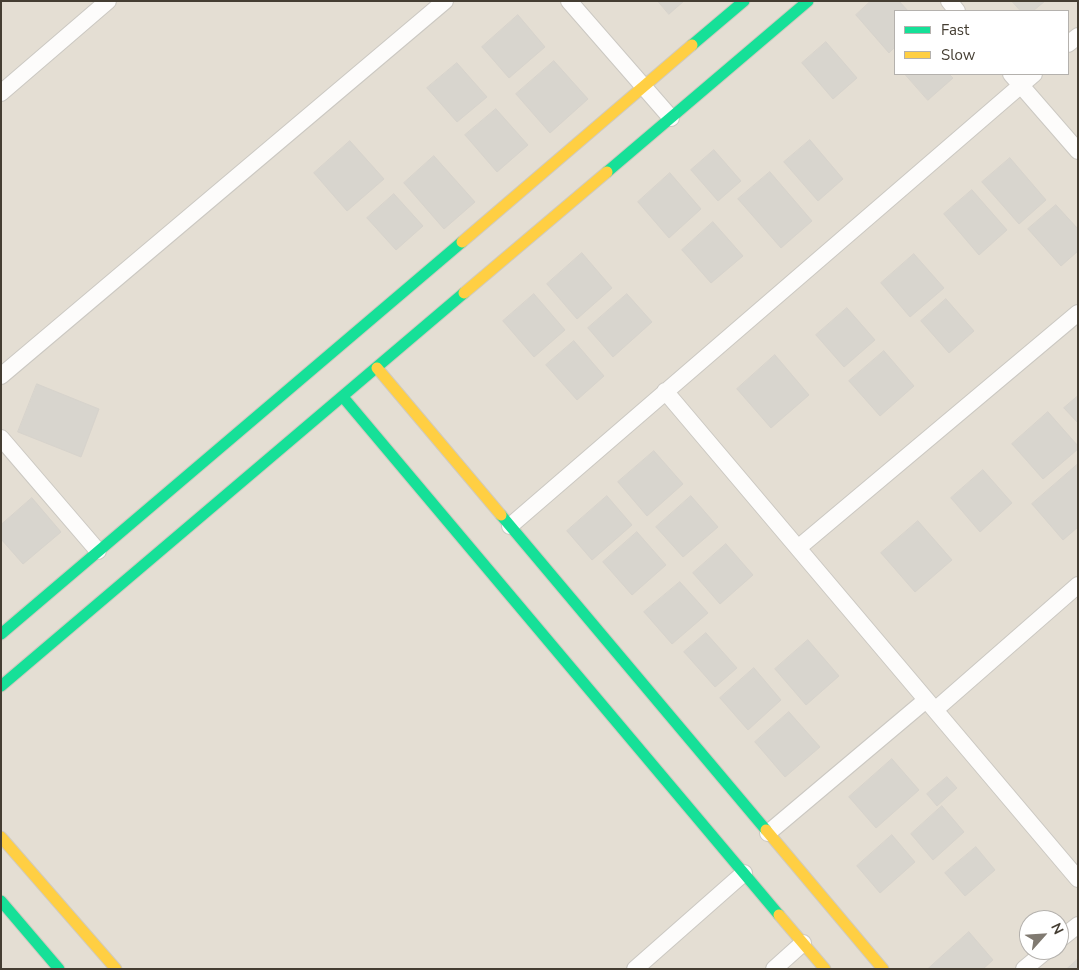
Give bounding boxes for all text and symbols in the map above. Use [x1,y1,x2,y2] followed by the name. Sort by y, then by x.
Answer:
[894,10,1069,75] legend
[941,20,969,40] text: Fast
[941,45,975,65] text: Slow
[1019,910,1069,960] north arrow
[1046,920,1068,938] text: N

